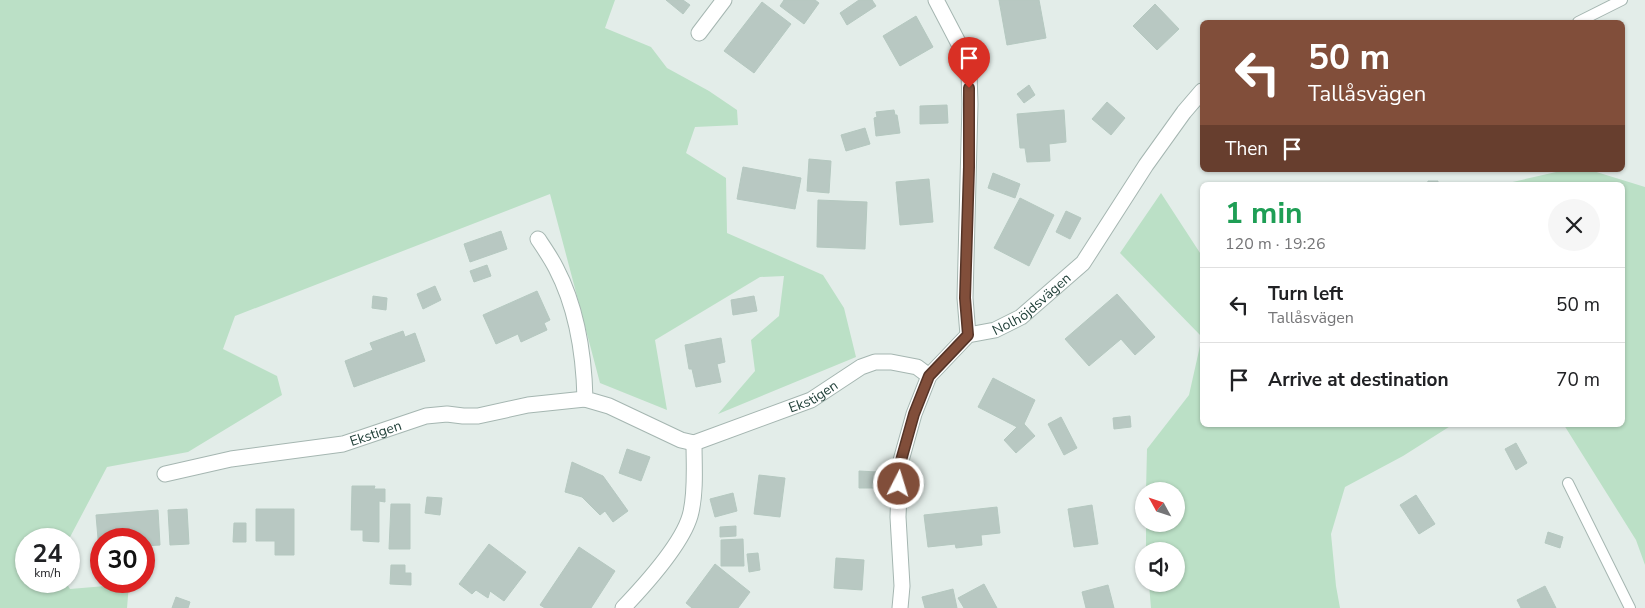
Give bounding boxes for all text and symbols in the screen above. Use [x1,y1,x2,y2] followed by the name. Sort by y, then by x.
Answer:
[1308,34,1390,81] text: 50 m
[948,37,990,88] pin
[1225,40,1290,105] icon: left
[955,44,983,72] icon: arrive
[1308,79,1426,109] text: Tallåsvägen
[1278,135,1306,163] icon: arrive
[1225,136,1268,162] text: Then
[1225,193,1303,234] text: 1 min
[1548,199,1600,251] button: close
[1225,233,1326,255] text: 120 m · 19:26
[989,268,1075,339] street label: Nolhöjdsvägen
[1268,281,1343,307] text: Turn left
[1225,291,1253,319] icon: left
[1556,292,1600,318] text: 50 m
[1268,307,1354,329] text: Tallåsvägen
[1225,366,1253,394] icon: arrive
[1268,367,1449,393] text: Arrive at destination
[1556,367,1600,393] text: 70 m
[786,375,841,417] street label: Ekstigen
[347,415,404,451] street label: Ekstigen
[872,457,924,509] position arrow
[1135,482,1185,532] north arrow
[1135,482,1185,592] map controls
[90,528,155,593] speed limit sign: 30
[32,537,63,571] text: 24
[1135,542,1185,592] button: sound
[34,565,61,581] text: km/h

